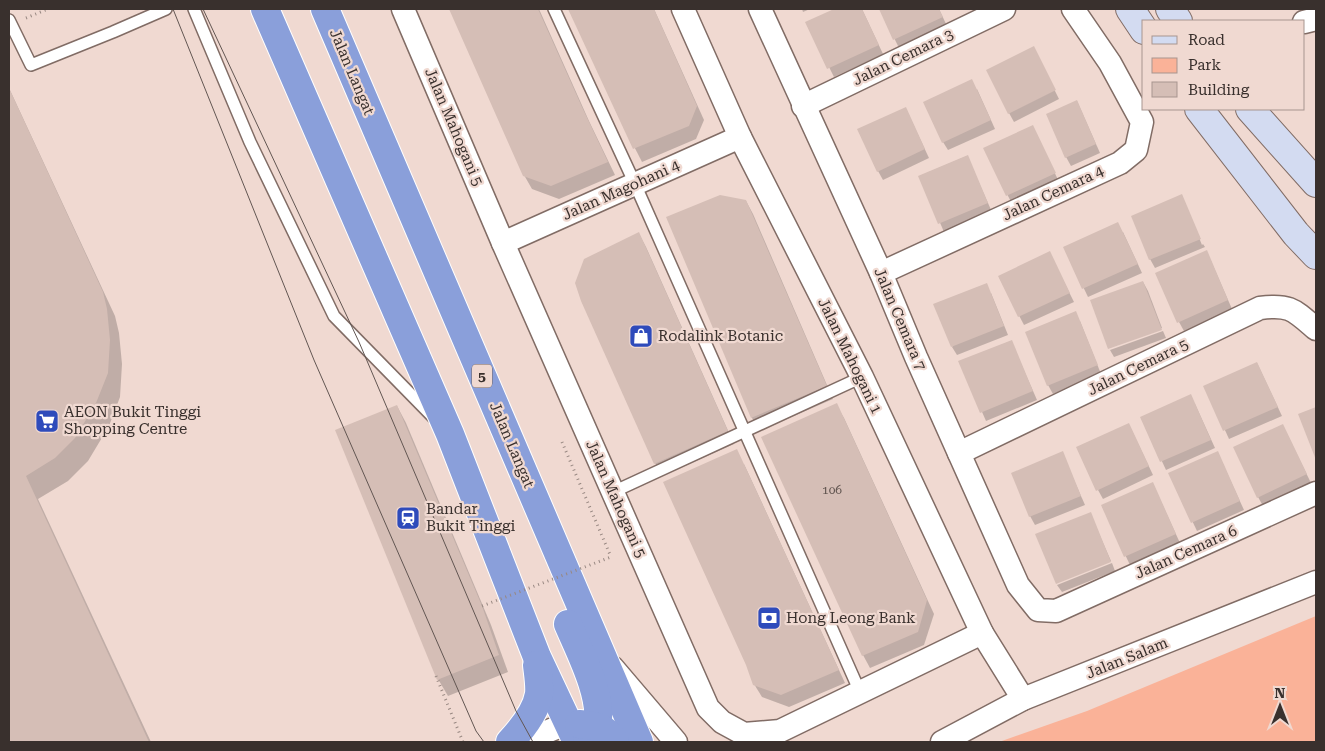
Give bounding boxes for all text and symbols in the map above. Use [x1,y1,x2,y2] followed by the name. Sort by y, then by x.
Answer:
[1142,20,1305,110] legend
[850,25,956,89] street label: Jalan Cemara 3
[326,26,378,118] street label: Jalan Langat
[1188,31,1225,49] text: Road
[1188,56,1222,74] text: Park
[421,65,487,189] street label: Jalan Mahogani 5
[1188,81,1250,99] text: Building
[560,156,683,224] street label: Jalan Magohani 4
[999,161,1107,224] street label: Jalan Cemara 4
[870,265,930,373] street label: Jalan Cemara 7
[814,295,886,417] street label: Jalan Mahogani 1
[628,323,654,349] shop icon: Rodalink Botanic
[658,327,783,345] place label: Rodalink Botanic
[1085,335,1191,399] street label: Jalan Cemara 5
[472,364,492,388] road number: 5
[486,399,538,491] street label: Jalan Langat
[64,403,201,438] place label: AEON Bukit Tinggi Shopping Centre
[34,408,60,434] supermarket icon: AEON Bukit Tinggi Shopping Centre
[582,437,650,561] street label: Jalan Mahogani 5
[822,483,842,497] house number: 106
[426,500,516,535] place label: Bandar Bukit Tinggi
[395,505,421,531] station icon: Bandar Bukit Tinggi
[1132,521,1240,583] street label: Jalan Cemara 6
[756,605,782,631] bank icon: Hong Leong Bank
[786,609,916,627] place label: Hong Leong Bank
[1084,633,1171,683] street label: Jalan Salam
[1255,681,1305,731] north arrow
[1275,685,1286,701] text: N

